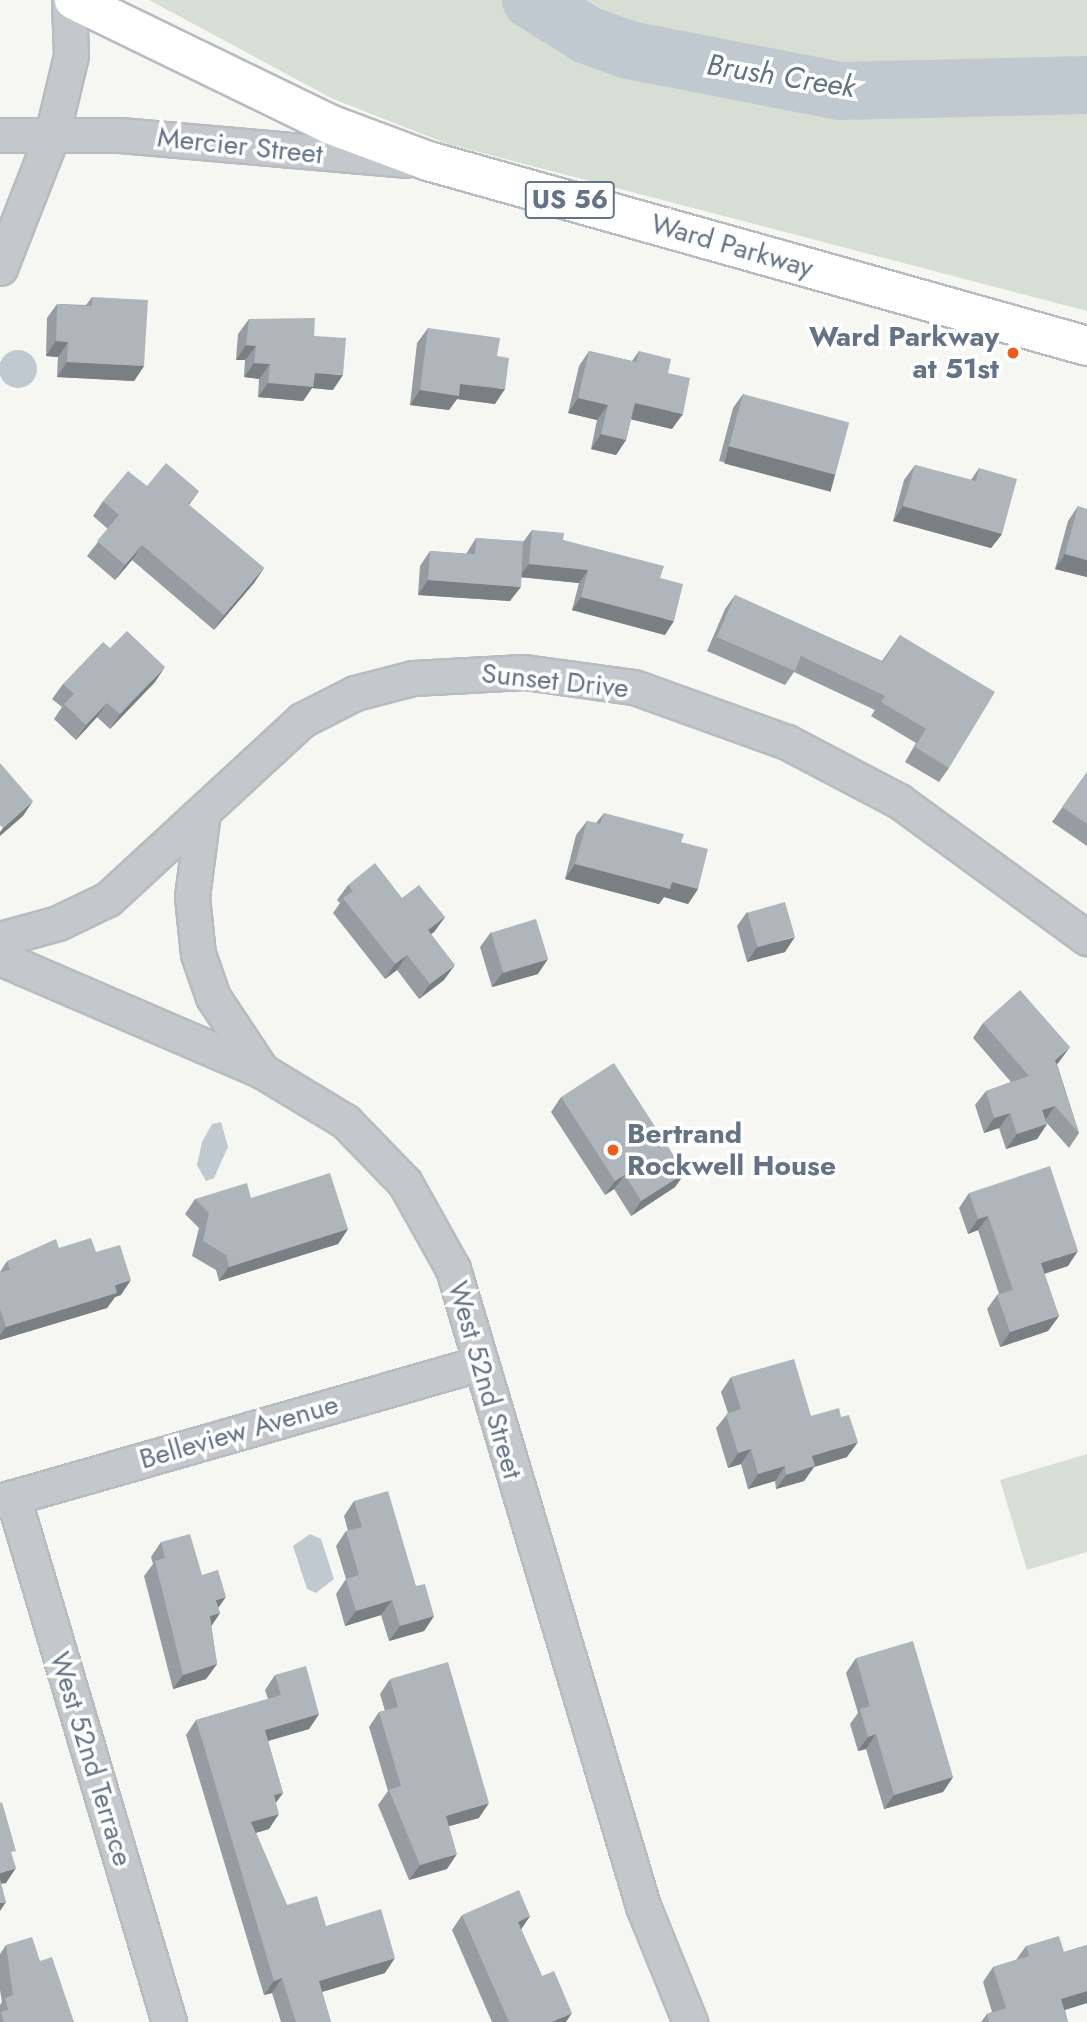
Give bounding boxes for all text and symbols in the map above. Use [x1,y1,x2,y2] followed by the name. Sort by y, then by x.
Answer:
[704,47,858,105] water label: Brush Creek
[156,121,324,171] street label: Mercier Street
[524,178,616,223] road number: US 56
[647,207,817,285] street label: Ward Parkway
[809,320,999,386] place label: Ward Parkway at 51st
[1005,345,1021,361] marker: Ward Parkway at 51st
[480,657,630,705] street label: Sunset Drive
[627,1117,836,1183] place label: Bertrand Rockwell House
[605,1142,621,1158] marker: Bertrand Rockwell House
[441,1277,529,1483] street label: West 52nd Street
[136,1388,342,1476] street label: Belleview Avenue
[42,1648,140,1870] street label: West 52nd Terrace

